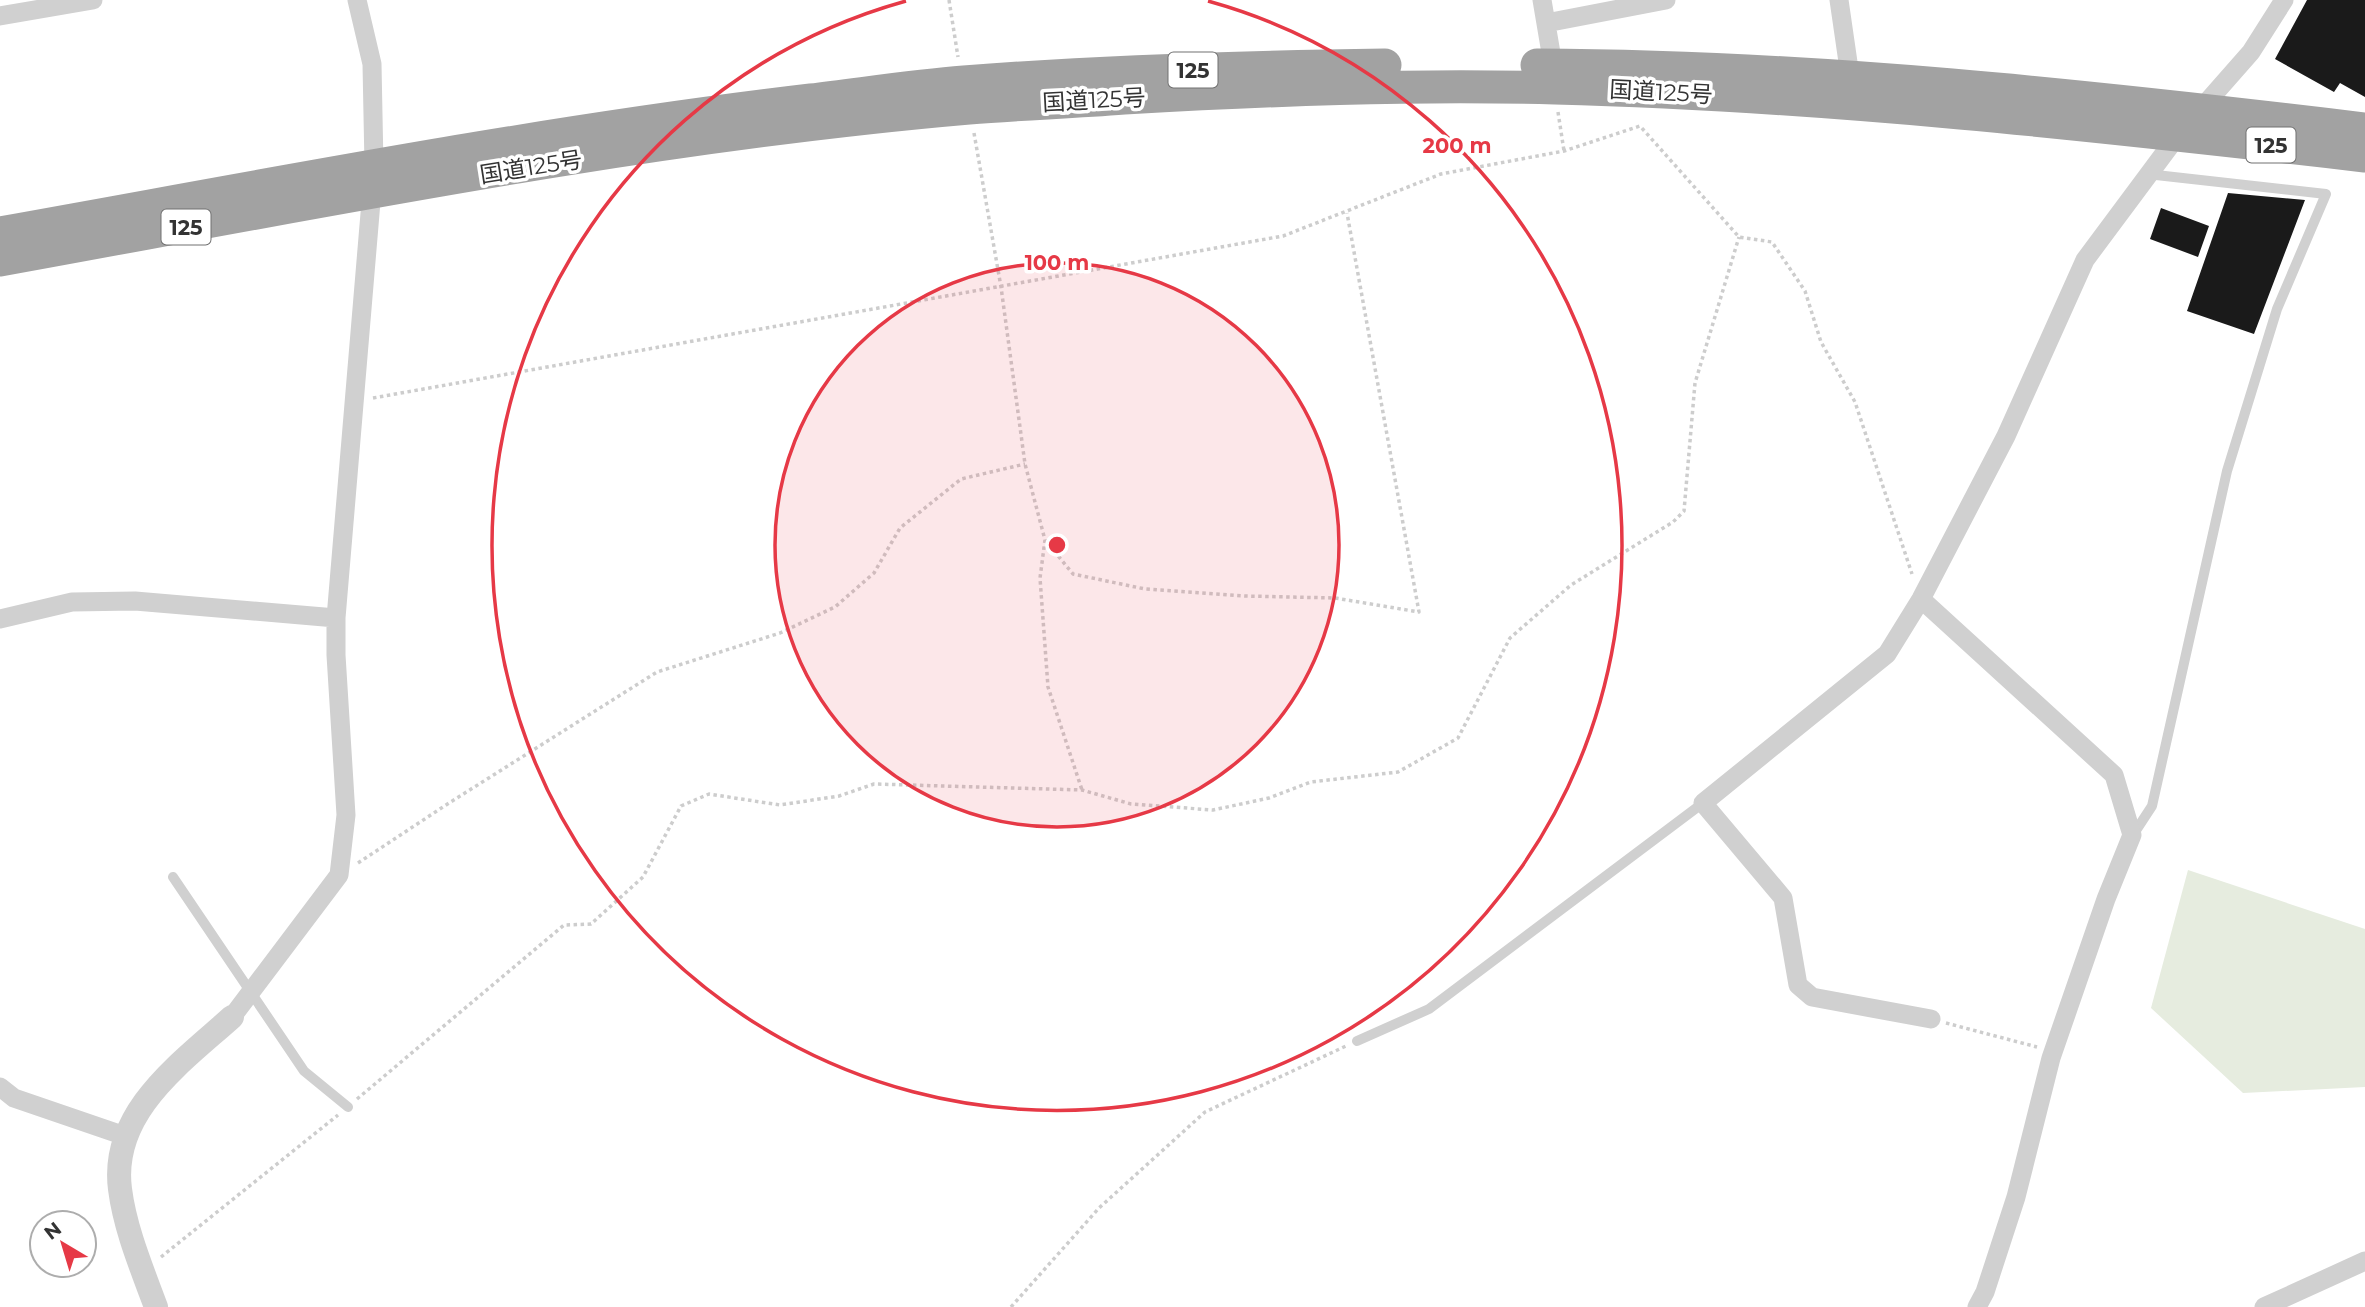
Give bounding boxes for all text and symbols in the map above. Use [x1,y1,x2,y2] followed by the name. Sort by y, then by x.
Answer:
[1168,52,1218,88] road number: 125
[1609,75,1713,109] street label: 国道125号
[1042,83,1146,117] street label: 国道125号
[2246,128,2296,162] road number: 125
[1423,133,1491,158] text: 200 m
[478,145,584,189] street label: 国道125号
[162,210,210,244] road number: 125
[1025,250,1089,275] text: 100 m
[1045,533,1069,557] centre of rings
[28,1209,98,1279] north arrow
[40,1217,66,1245] text: N

